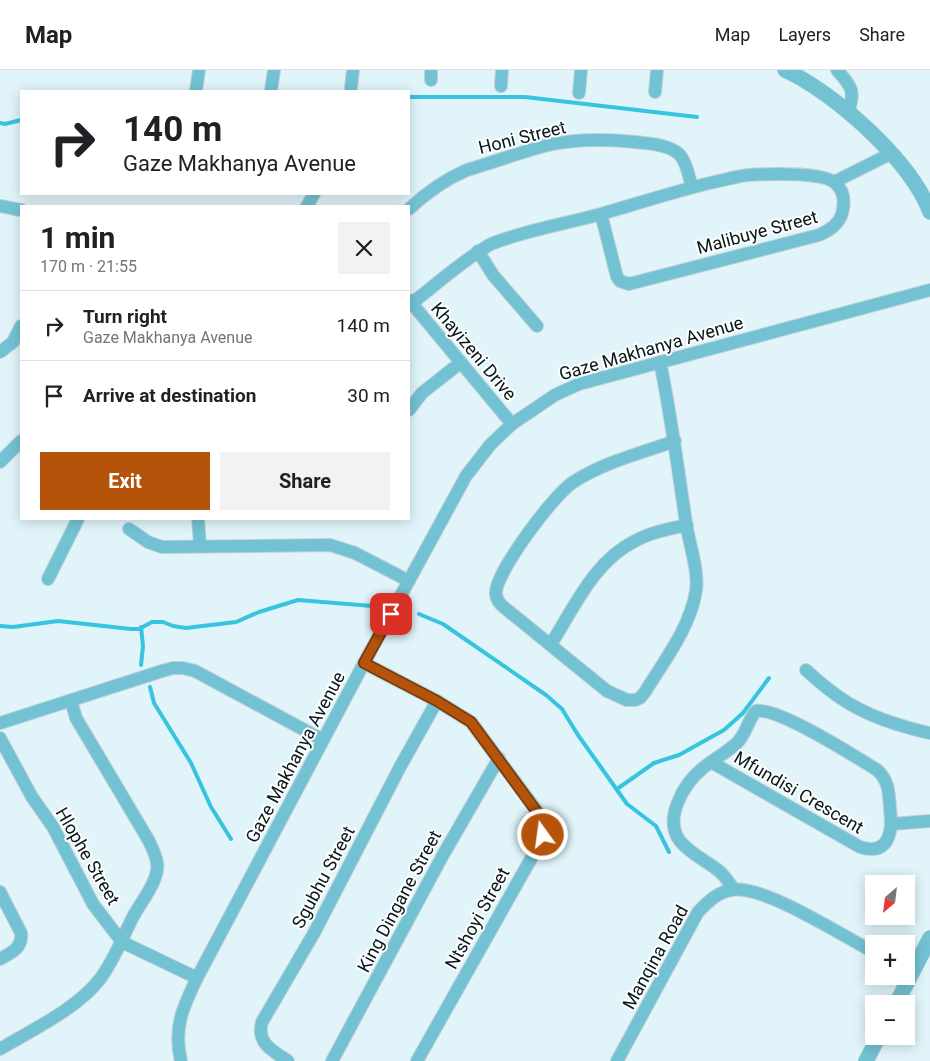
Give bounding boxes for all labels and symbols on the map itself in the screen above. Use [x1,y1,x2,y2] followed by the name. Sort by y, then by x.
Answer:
[476,116,568,158] street label: Honi Street
[694,206,820,258] street label: Malibuye Street
[427,298,521,404] street label: Khayizeni Drive
[556,312,746,384] street label: Gaze Makhanya Avenue
[370,593,412,635] pin
[241,668,349,846] street label: Gaze Makhanya Avenue
[731,746,867,838] street label: Mfundisi Crescent
[52,804,124,909] street label: Hlophe Street
[516,808,568,860] position arrow
[287,822,359,932] street label: Sgubhu Street
[353,826,445,976] street label: King Dingane Street
[440,863,514,972] street label: Ntshoyi Street
[865,875,915,925] north arrow
[618,901,692,1013] street label: Manqina Road

